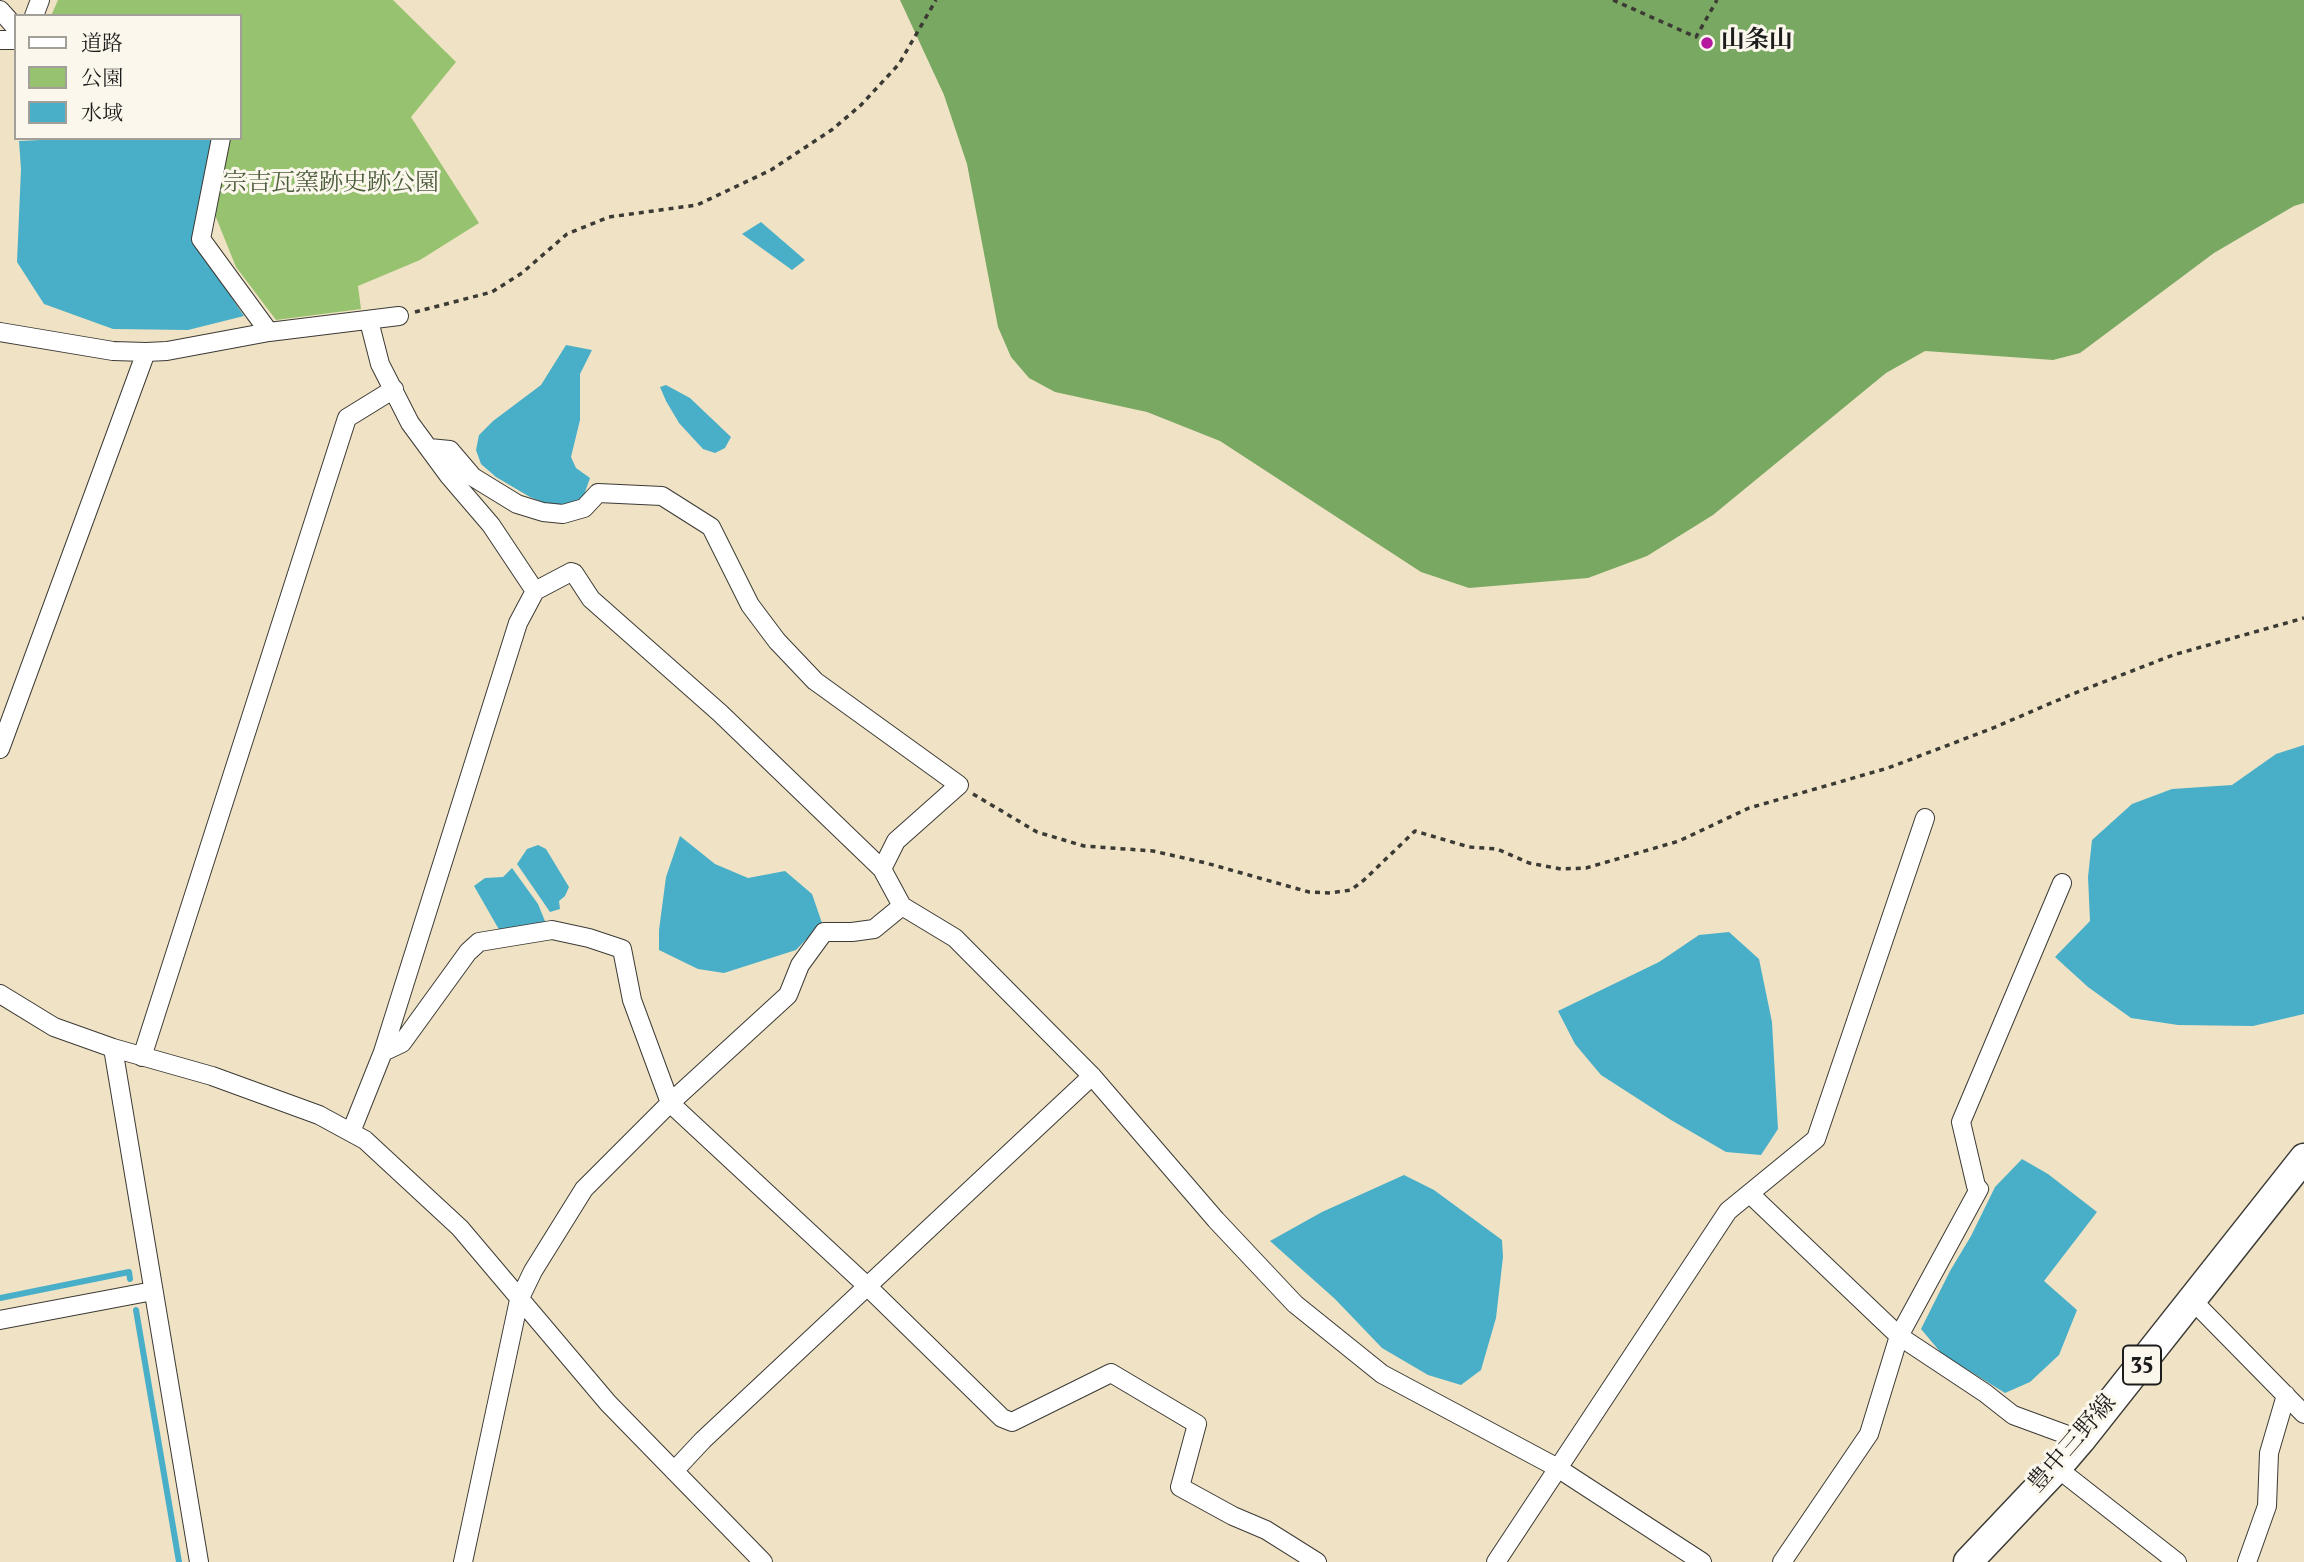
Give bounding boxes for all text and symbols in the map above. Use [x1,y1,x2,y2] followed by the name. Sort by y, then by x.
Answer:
[14,14,242,140] legend
[1721,29,1793,57] place label: 山条山
[81,30,123,59] text: 道路
[1699,35,1715,51] marker: 山条山
[81,65,123,94] text: 公園
[81,100,123,129] text: 水域
[223,172,439,200] park label: 宗吉瓦窯跡史跡公園
[2123,1346,2161,1384] road number: 35
[2024,1390,2124,1500] street label: 豊中三野線

